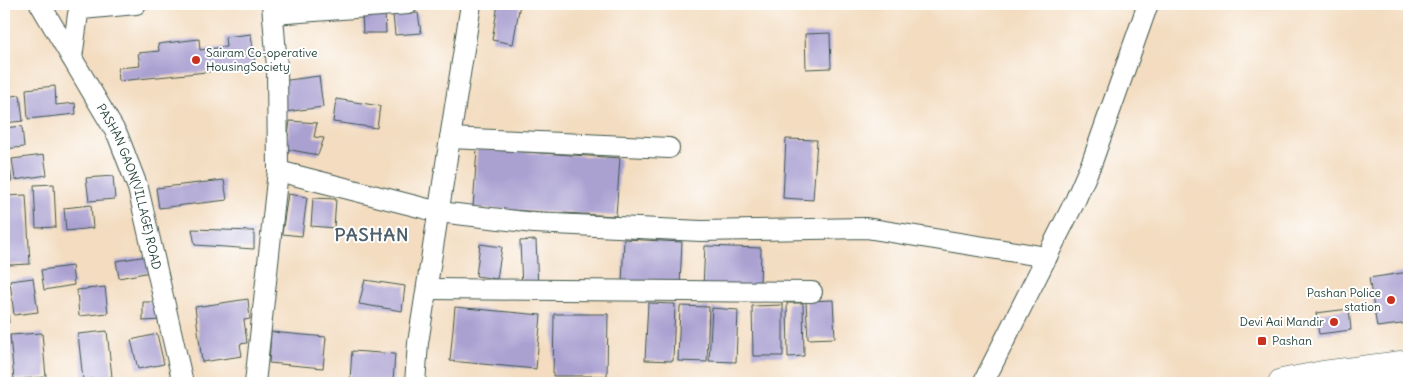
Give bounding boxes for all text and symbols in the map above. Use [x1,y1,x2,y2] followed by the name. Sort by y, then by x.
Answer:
[206,45,318,74] place label: Sairam Co-operative HousingSociety
[190,54,202,66] marker: Sairam Co-operative HousingSociety
[94,101,165,271] street label: PASHAN GAON(VILLAGE) ROAD
[335,223,409,246] district label: PASHAN
[1307,285,1381,314] place label: Pashan Police station
[1385,294,1397,306] marker: Pashan Police station
[1239,314,1324,329] place label: Devi Aai Mandir
[1328,316,1340,328] marker: Devi Aai Mandir
[1272,333,1312,348] place label: Pashan
[1256,335,1268,347] marker: Pashan

